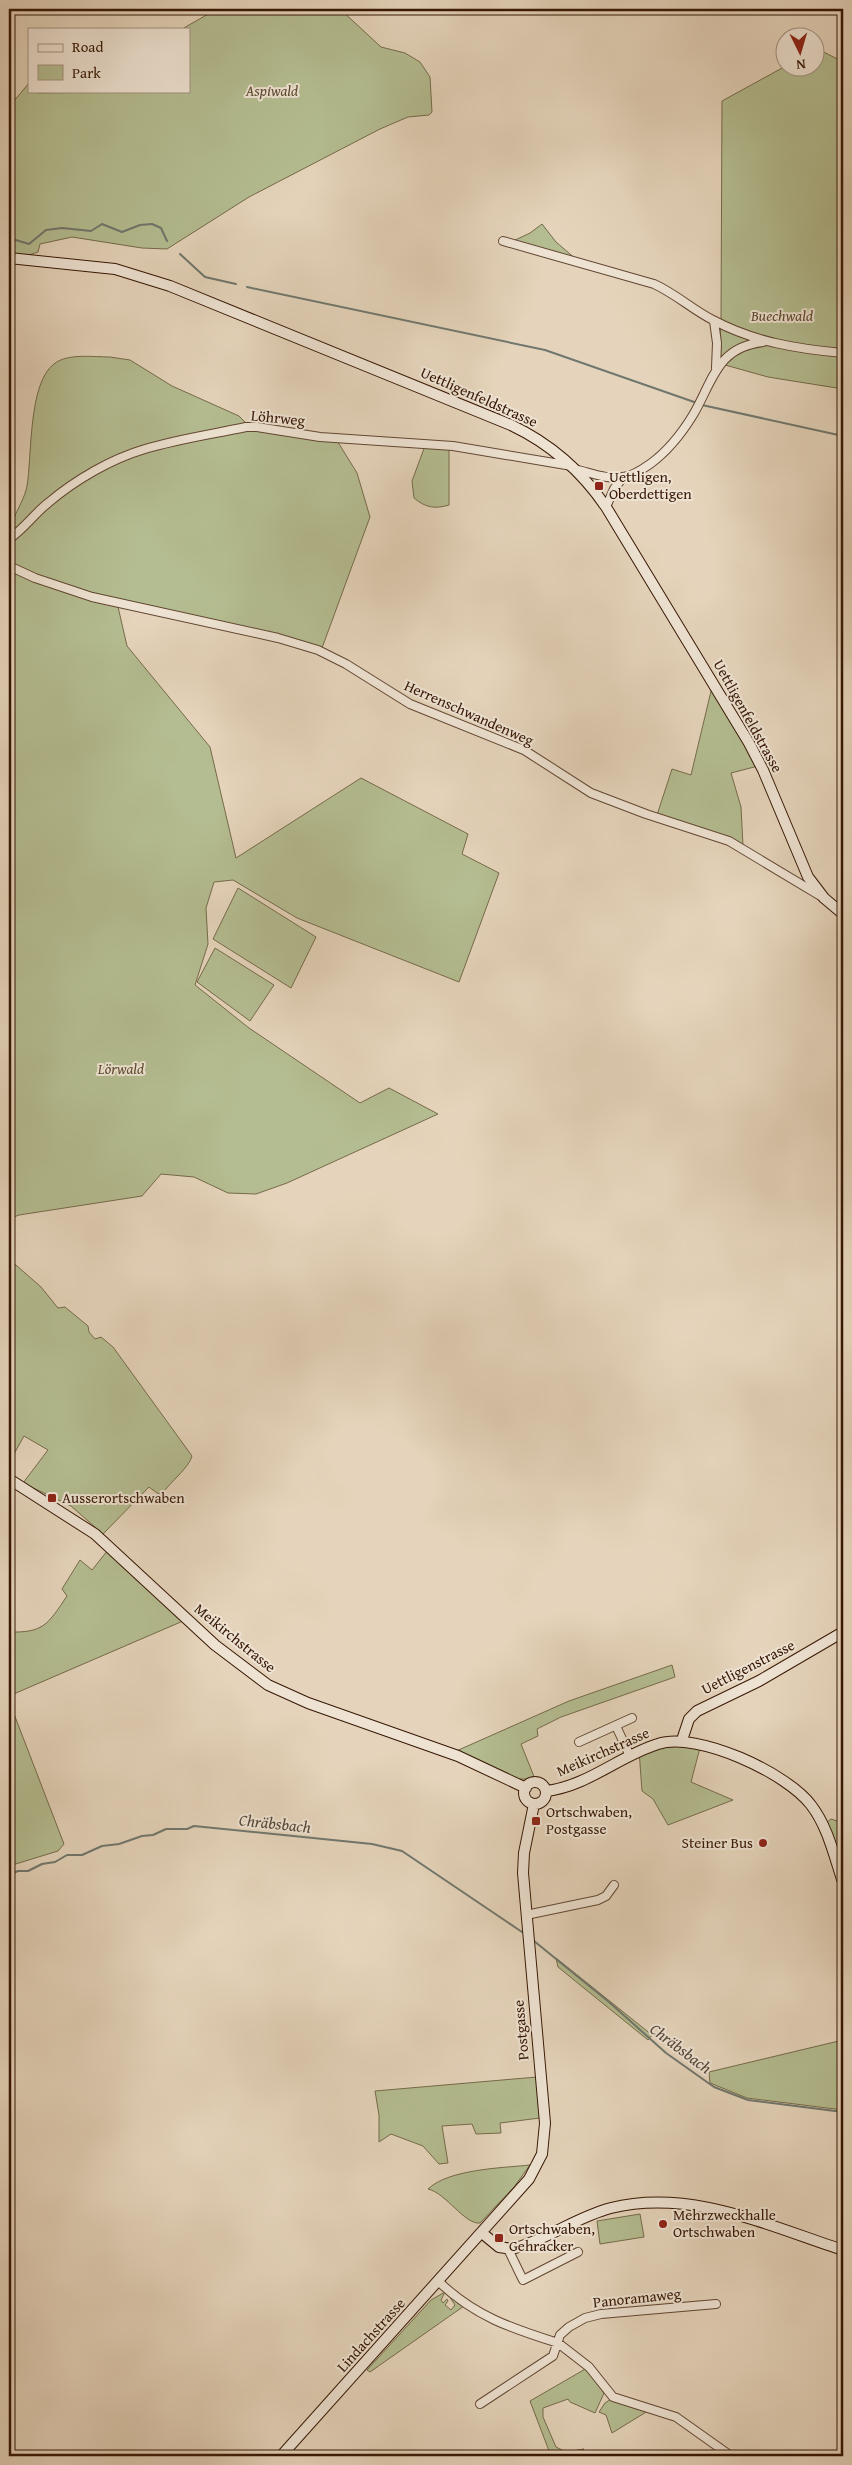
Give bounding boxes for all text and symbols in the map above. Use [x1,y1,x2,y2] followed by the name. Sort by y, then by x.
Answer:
[28,28,190,92] legend
[774,28,824,78] north arrow
[72,36,103,57] text: Road
[795,55,807,75] text: N
[72,62,101,83] text: Park
[245,80,298,101] park label: Aspiwald
[750,305,813,326] park label: Buechwald
[417,361,541,432] street label: Uettligenfeldstrasse
[250,404,307,431] street label: Löhrweg
[609,466,692,504] place label: Uettligen, Oberdettigen
[593,480,605,492] marker: Uettligen, Oberdettigen
[709,655,788,776] street label: Uettligenfeldstrasse
[401,675,538,751] street label: Herrenschwandenweg
[97,1058,144,1079] park label: Lörwald
[62,1487,185,1508] place label: Ausserortschwaben
[46,1492,58,1504] marker: Ausserortschwaben
[190,1598,281,1677] street label: Meikirchstrasse
[697,1634,798,1699] street label: Uettligenstrasse
[553,1722,653,1781] street label: Meikirchstrasse
[546,1801,632,1839] place label: Ortschwaben, Postgasse
[238,1807,312,1839] water label: Chräbsbach
[530,1815,542,1827] marker: Ortschwaben, Postgasse
[682,1832,753,1853] place label: Steiner Bus
[757,1837,769,1849] marker: Steiner Bus
[507,1999,534,2061] street label: Postgasse
[645,2017,717,2079] water label: Chräbsbach
[673,2204,776,2242] place label: Mehrzweckhalle Ortschwaben
[509,2218,595,2256] place label: Ortschwaben, Gehracker
[657,2218,669,2230] marker: Mehrzweckhalle Ortschwaben
[493,2232,505,2244] marker: Ortschwaben, Gehracker
[592,2282,682,2313] street label: Panoramaweg
[332,2293,410,2376] street label: Lindachstrasse

